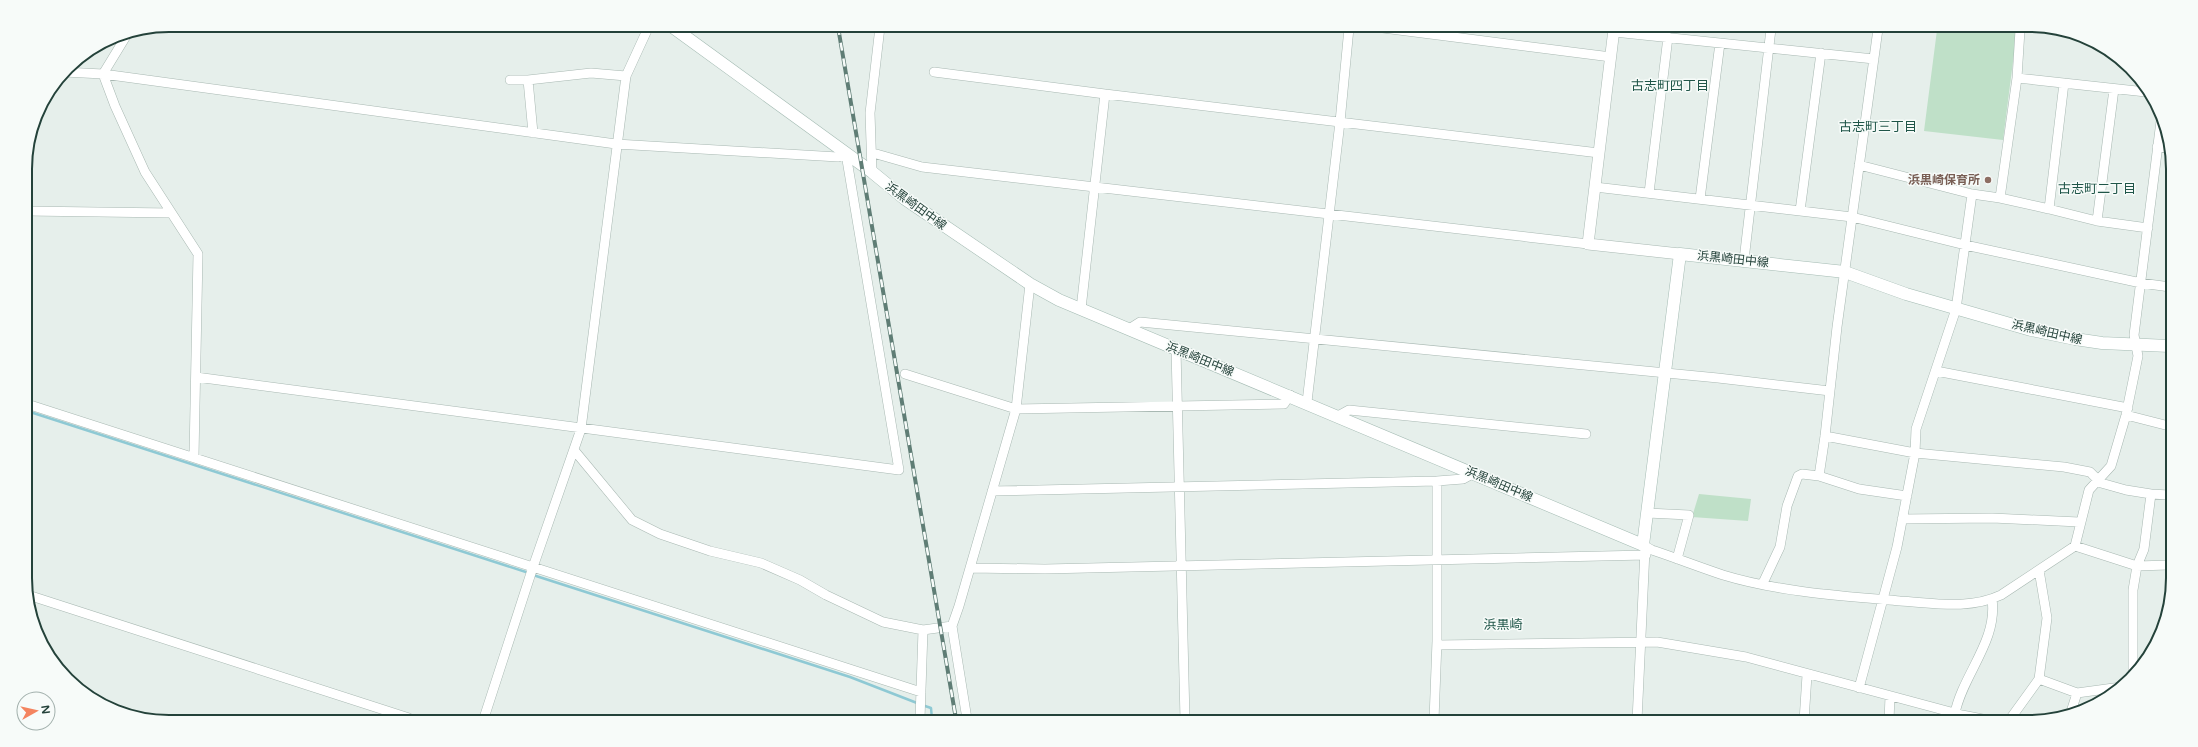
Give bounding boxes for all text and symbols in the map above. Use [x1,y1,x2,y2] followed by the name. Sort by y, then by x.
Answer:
[1631,78,1709,94] district label: 古志町四丁目
[1839,119,1917,135] district label: 古志町三丁目
[1908,173,1980,187] place label: 浜黒崎保育所
[1983,175,1993,185] marker: 浜黒崎保育所
[883,179,949,233] street label: 浜黒崎田中線
[2058,181,2136,197] district label: 古志町二丁目
[1696,248,1770,270] street label: 浜黒崎田中線
[2010,317,2084,347] street label: 浜黒崎田中線
[1164,339,1236,379] street label: 浜黒崎田中線
[1463,463,1535,505] street label: 浜黒崎田中線
[1483,617,1523,633] district label: 浜黒崎
[16,691,56,731] north arrow
[38,704,52,715] text: N

